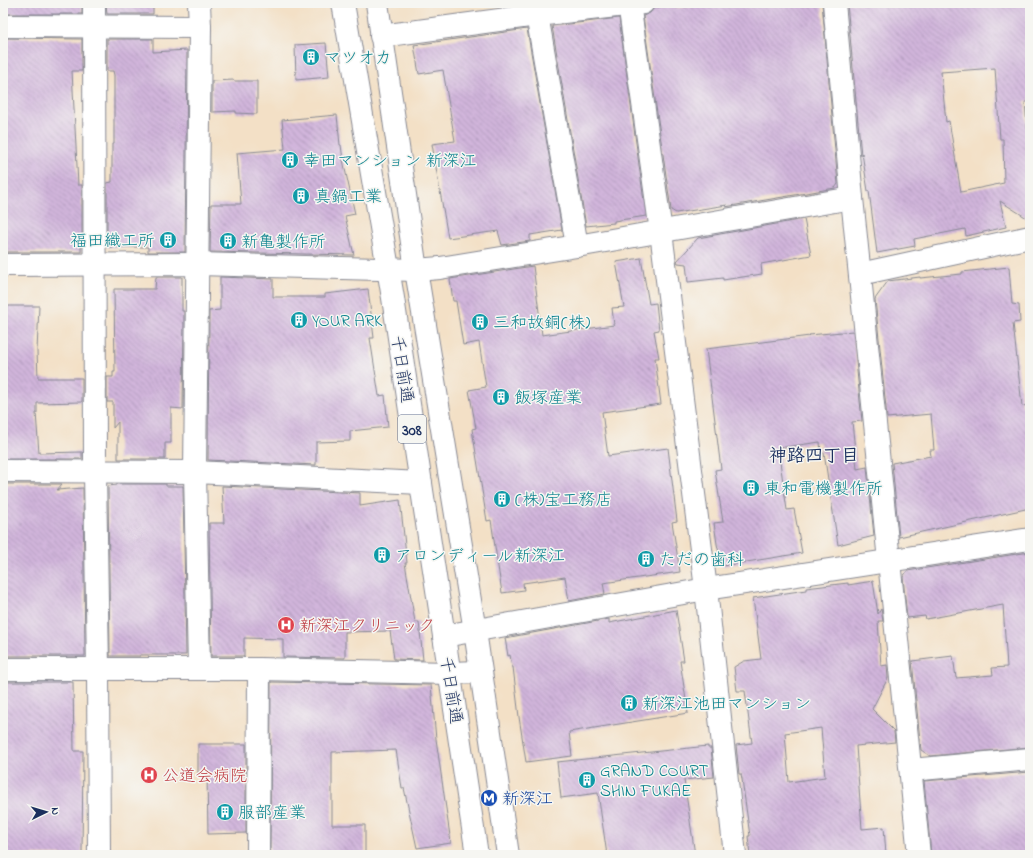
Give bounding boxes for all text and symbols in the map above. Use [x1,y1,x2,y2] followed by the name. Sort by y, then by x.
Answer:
[324,46,392,71] place label: マツオカ
[301,47,321,67] building icon: マツオカ
[303,149,477,174] place label: 幸田マンション 新深江
[280,150,300,170] building icon: 幸田マンション 新深江
[314,185,382,210] place label: 真鍋工業
[291,186,311,206] building icon: 真鍋工業
[70,229,155,254] place label: 福田織工所
[158,230,178,250] building icon: 福田織工所
[241,230,326,255] place label: 新亀製作所
[218,231,238,251] building icon: 新亀製作所
[312,309,383,334] place label: YOUR ARK
[289,310,309,330] building icon: YOUR ARK
[493,311,590,336] place label: 三和故銅(株)
[470,312,490,332] building icon: 三和故銅(株)
[384,334,419,405] street label: 千日前通
[514,386,582,411] place label: 飯塚産業
[491,387,511,407] building icon: 飯塚産業
[398,415,426,443] road number: 308
[769,444,859,470] district label: 神路四丁目
[764,477,883,502] place label: 東和電機製作所
[741,478,761,498] building icon: 東和電機製作所
[515,488,612,513] place label: (株)宝工務店
[492,489,512,509] building icon: (株)宝工務店
[395,544,565,569] place label: アロンディール新深江
[372,545,392,565] building icon: アロンディール新深江
[659,548,744,573] place label: ただの歯科
[636,549,656,569] building icon: ただの歯科
[299,614,435,639] place label: 新深江クリニック
[276,615,296,635] hospital icon: 新深江クリニック
[433,655,468,726] street label: 千日前通
[642,692,811,717] place label: 新深江池田マンション
[619,693,639,713] building icon: 新深江池田マンション
[600,759,709,804] place label: GRAND COURT SHIN FUKAE
[162,764,247,789] place label: 公道会病院
[139,765,159,785] hospital icon: 公道会病院
[577,770,597,790] building icon: GRAND COURT SHIN FUKAE
[502,787,553,812] place label: 新深江
[479,788,499,808] metro station icon: 新深江
[26,792,66,832] north arrow
[238,801,306,826] place label: 服部産業
[215,802,235,822] building icon: 服部産業
[47,807,63,816] text: N

